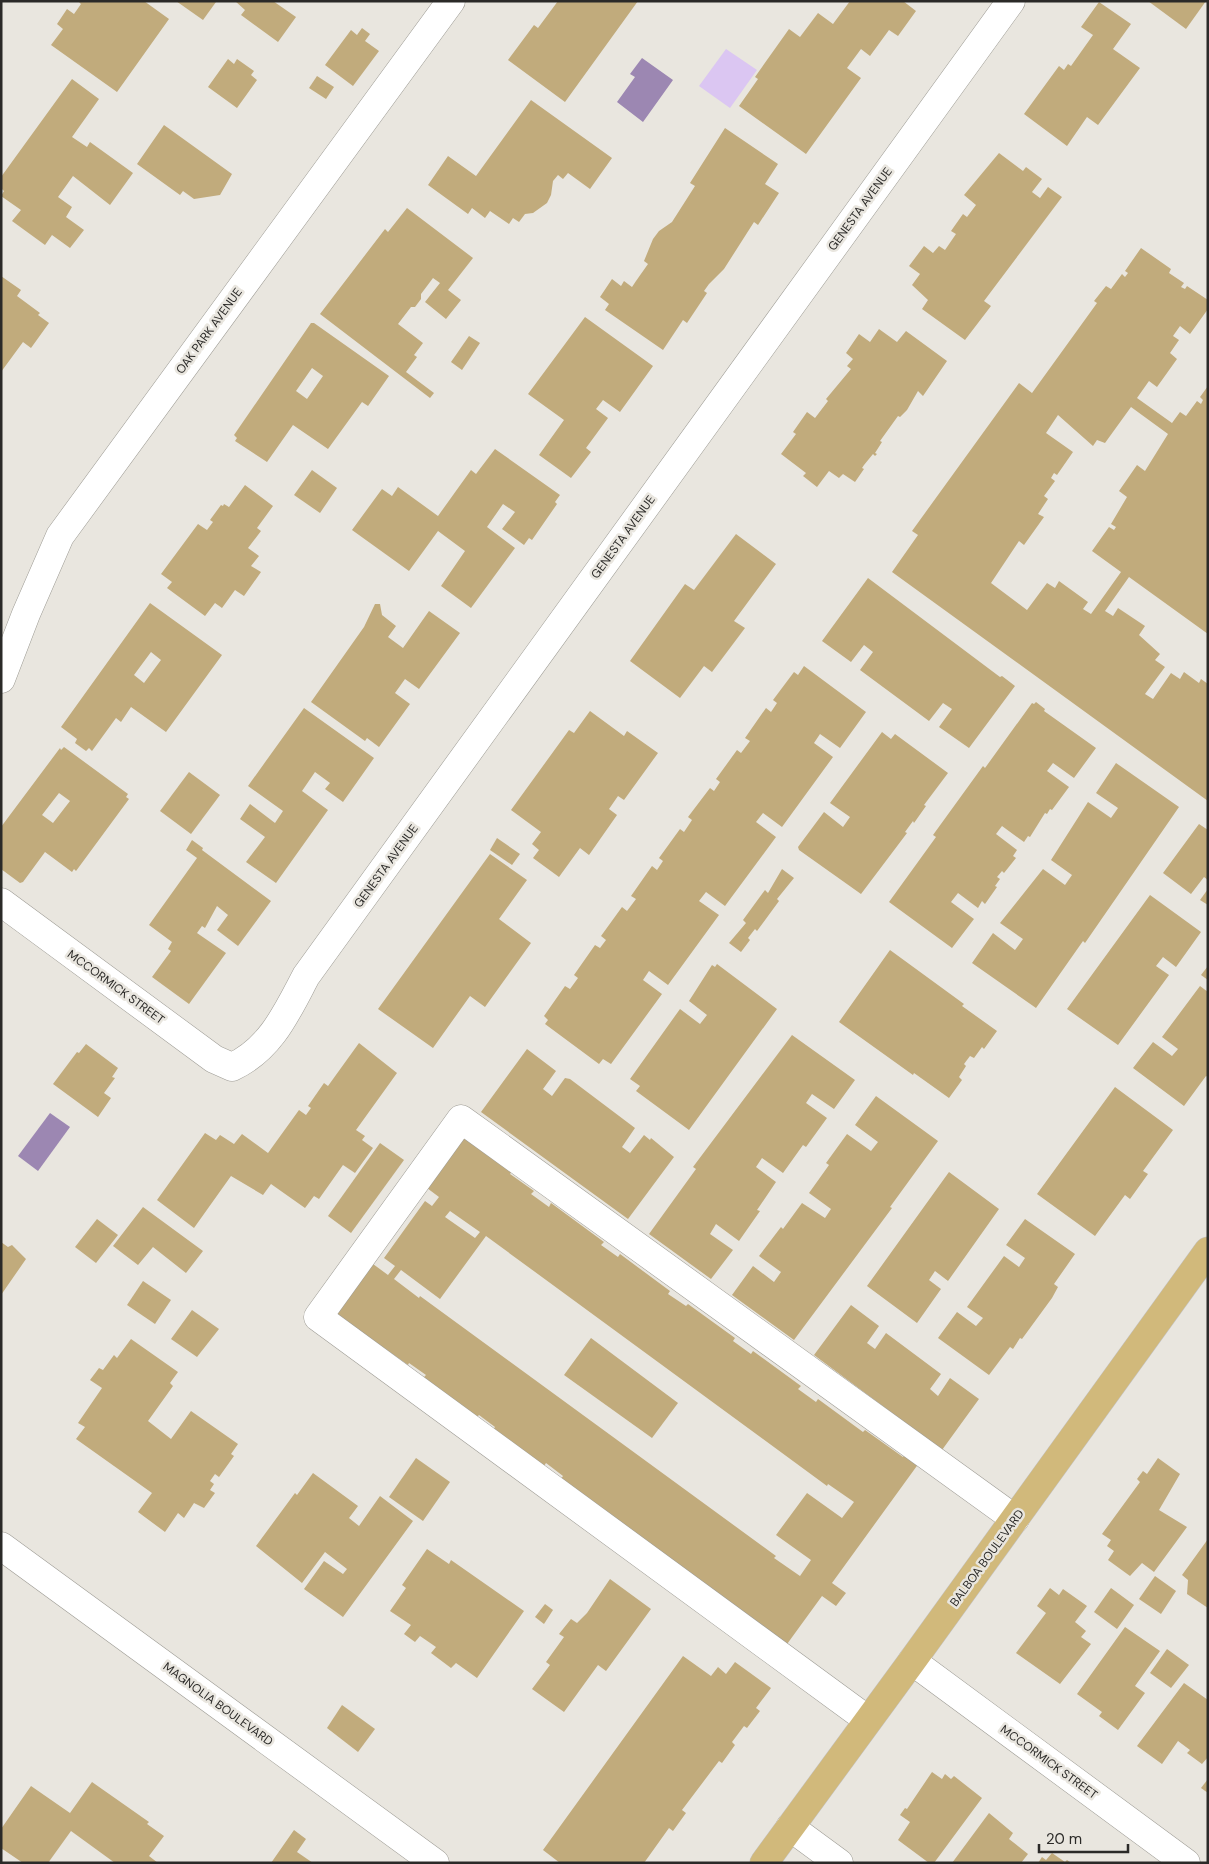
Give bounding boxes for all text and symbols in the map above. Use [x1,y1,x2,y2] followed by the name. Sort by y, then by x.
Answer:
[824,164,896,254] street label: GENESTA AVENUE
[172,285,246,377] street label: OAK PARK AVENUE
[587,492,659,582] street label: GENESTA AVENUE
[350,821,422,911] street label: GENESTA AVENUE
[64,946,168,1028] street label: MCCORMICK STREET
[946,1506,1028,1610] street label: BALBOA BOULEVARD
[160,1659,276,1749] street label: MAGNOLIA BOULEVARD
[997,1721,1101,1803] street label: MCCORMICK STREET
[1039,1822,1128,1854] scale bar
[1046,1829,1082,1849] text: 20 m

